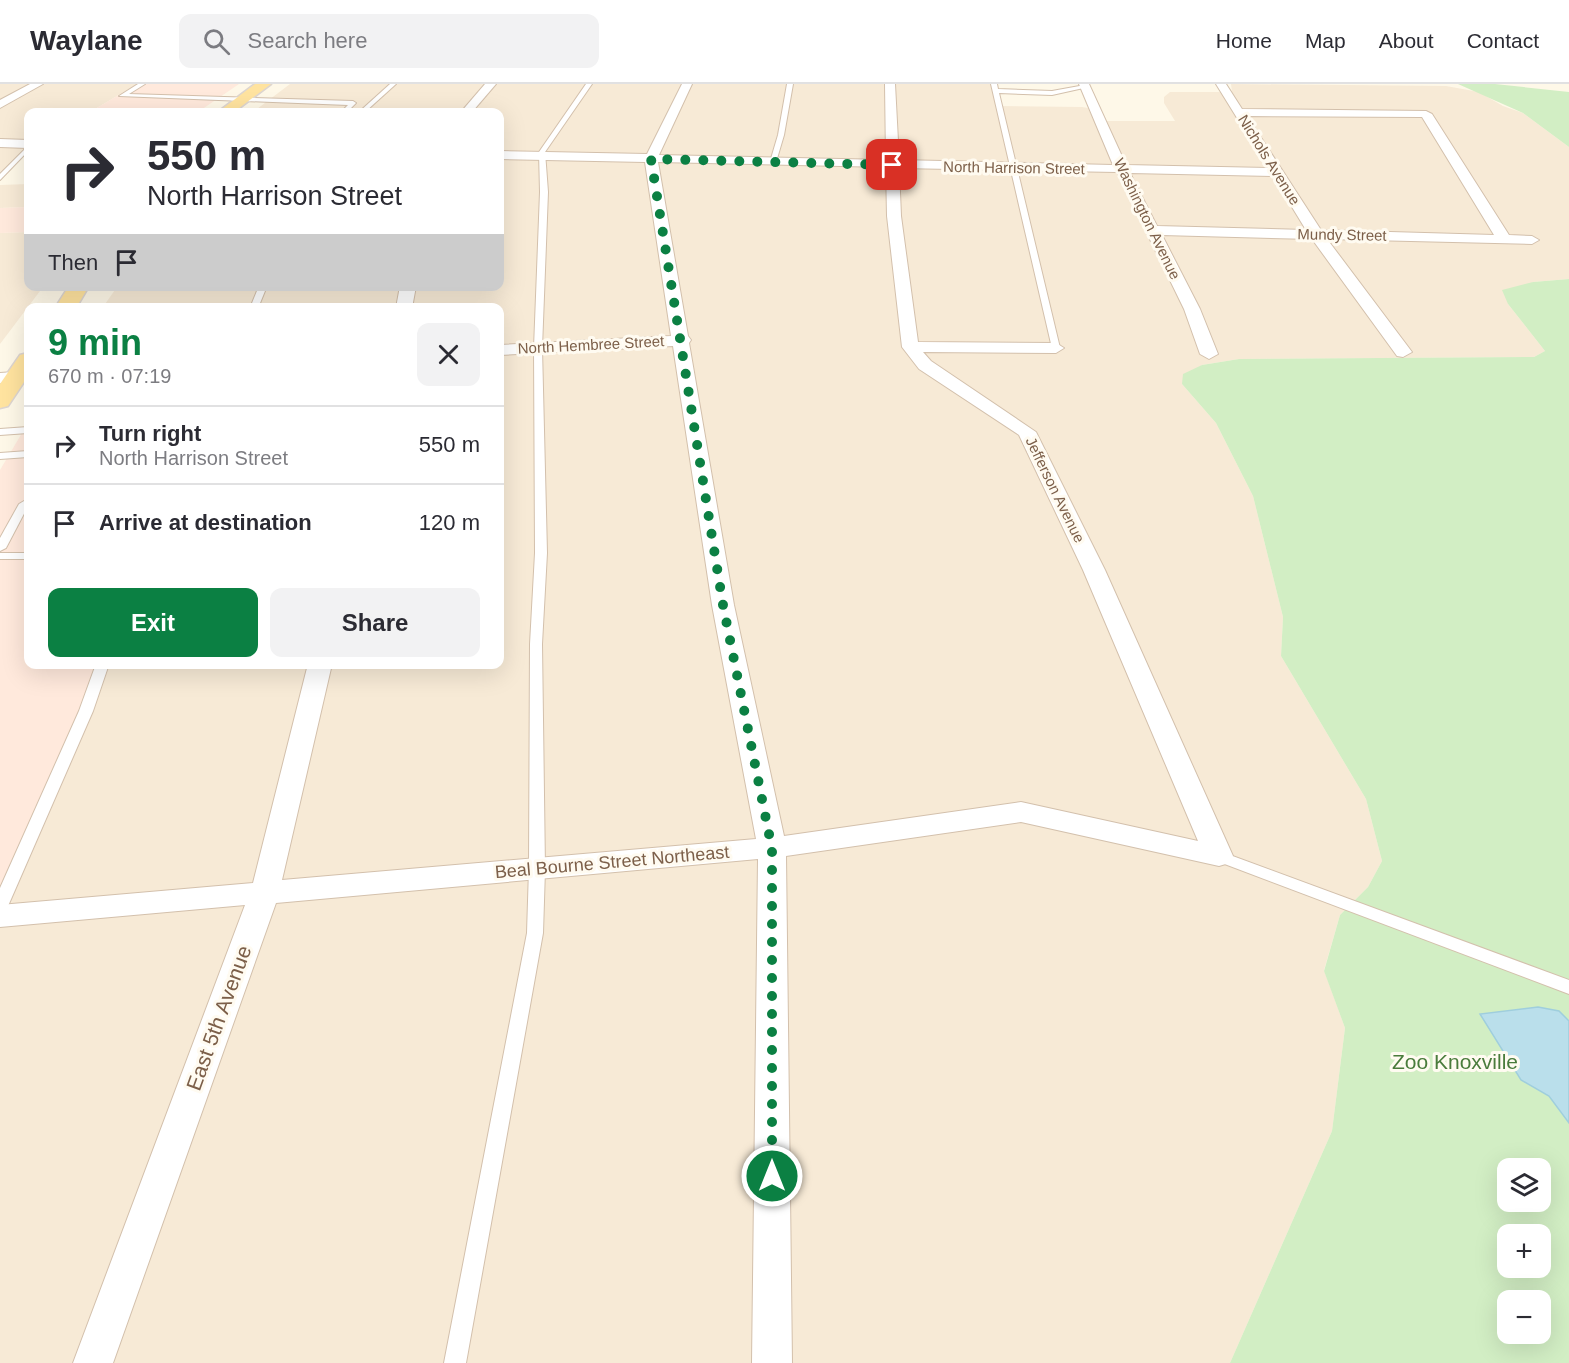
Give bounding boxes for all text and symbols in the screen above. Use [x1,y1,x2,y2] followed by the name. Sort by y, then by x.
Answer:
[179,14,599,68] search box
[30,25,143,56] text: Waylane
[200,25,233,58] icon: search
[248,28,367,53] text: Search here
[1216,29,1272,52] text: Home
[1305,29,1346,52] text: Map
[1379,29,1434,52] text: About
[1467,29,1539,52] text: Contact
[1235,112,1304,208] street label: Nichols Avenue
[48,132,126,210] icon: right
[147,132,266,179] text: 550 m
[866,139,917,190] pin
[875,148,908,181] icon: arrive
[1111,155,1184,282] street label: Washington Avenue
[943,158,1086,177] street label: North Harrison Street
[147,181,402,211] text: North Harrison Street
[1297,225,1388,244] street label: Mundy Street
[110,246,143,279] icon: arrive
[48,250,98,275] text: Then
[48,322,142,363] text: 9 min
[417,323,480,386] button: close
[517,332,666,357] street label: North Hembree Street
[48,365,171,387] text: 670 m · 07:19
[99,421,201,446] text: Turn right
[48,429,81,462] icon: right
[419,432,480,457] text: 550 m
[1023,434,1088,545] street label: Jefferson Avenue
[99,447,288,469] text: North Harrison Street
[48,507,81,540] icon: arrive
[99,510,312,535] text: Arrive at destination
[419,510,480,535] text: 120 m
[48,588,258,657] button: Exit
[270,588,480,657] button: Share
[494,842,730,882] street label: Beal Bourne Street Northeast
[182,942,255,1093] street label: East 5th Avenue
[1392,1050,1518,1073] park label: Zoo Knoxville
[740,1144,804,1208] position arrow
[1497,1158,1551,1344] map controls
[1497,1158,1551,1212] button: layers
[1497,1224,1551,1278] button: +
[1497,1290,1551,1344] button: −

